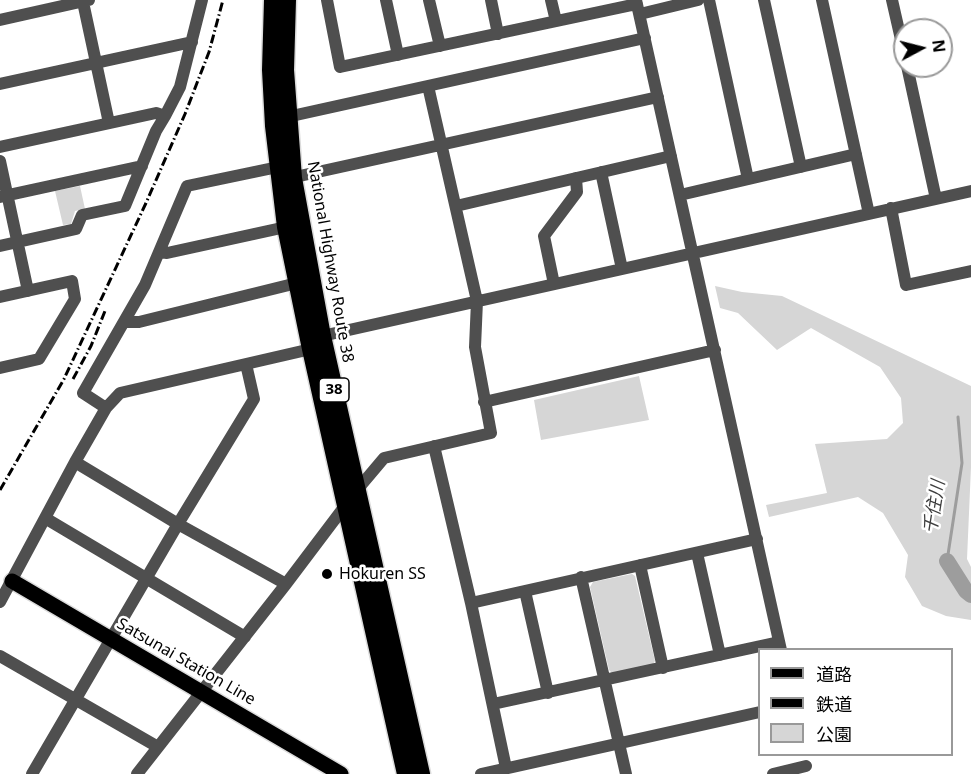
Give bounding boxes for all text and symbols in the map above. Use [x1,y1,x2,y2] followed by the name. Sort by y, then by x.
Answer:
[893,18,953,78] north arrow
[927,38,951,54] text: N
[303,160,357,364] street label: National Highway Route 38
[319,378,349,402] road number: 38
[920,479,950,535] water label: 千住川
[339,564,426,584] place label: Hokuren SS
[320,567,334,581] marker: Hokuren SS
[113,614,259,710] street label: Satsunai Station Line
[758,648,953,756] legend
[816,662,852,686] text: 道路
[816,692,852,716] text: 鉄道
[816,722,852,746] text: 公園

